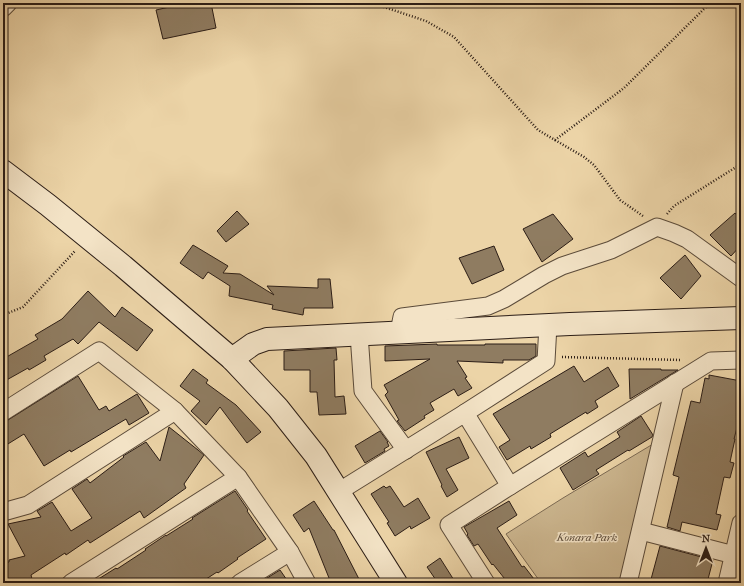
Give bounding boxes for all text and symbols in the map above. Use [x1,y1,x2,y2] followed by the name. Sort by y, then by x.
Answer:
[686,528,726,568] north arrow
[556,531,618,544] park label: Konara Park
[702,532,711,545] text: N

